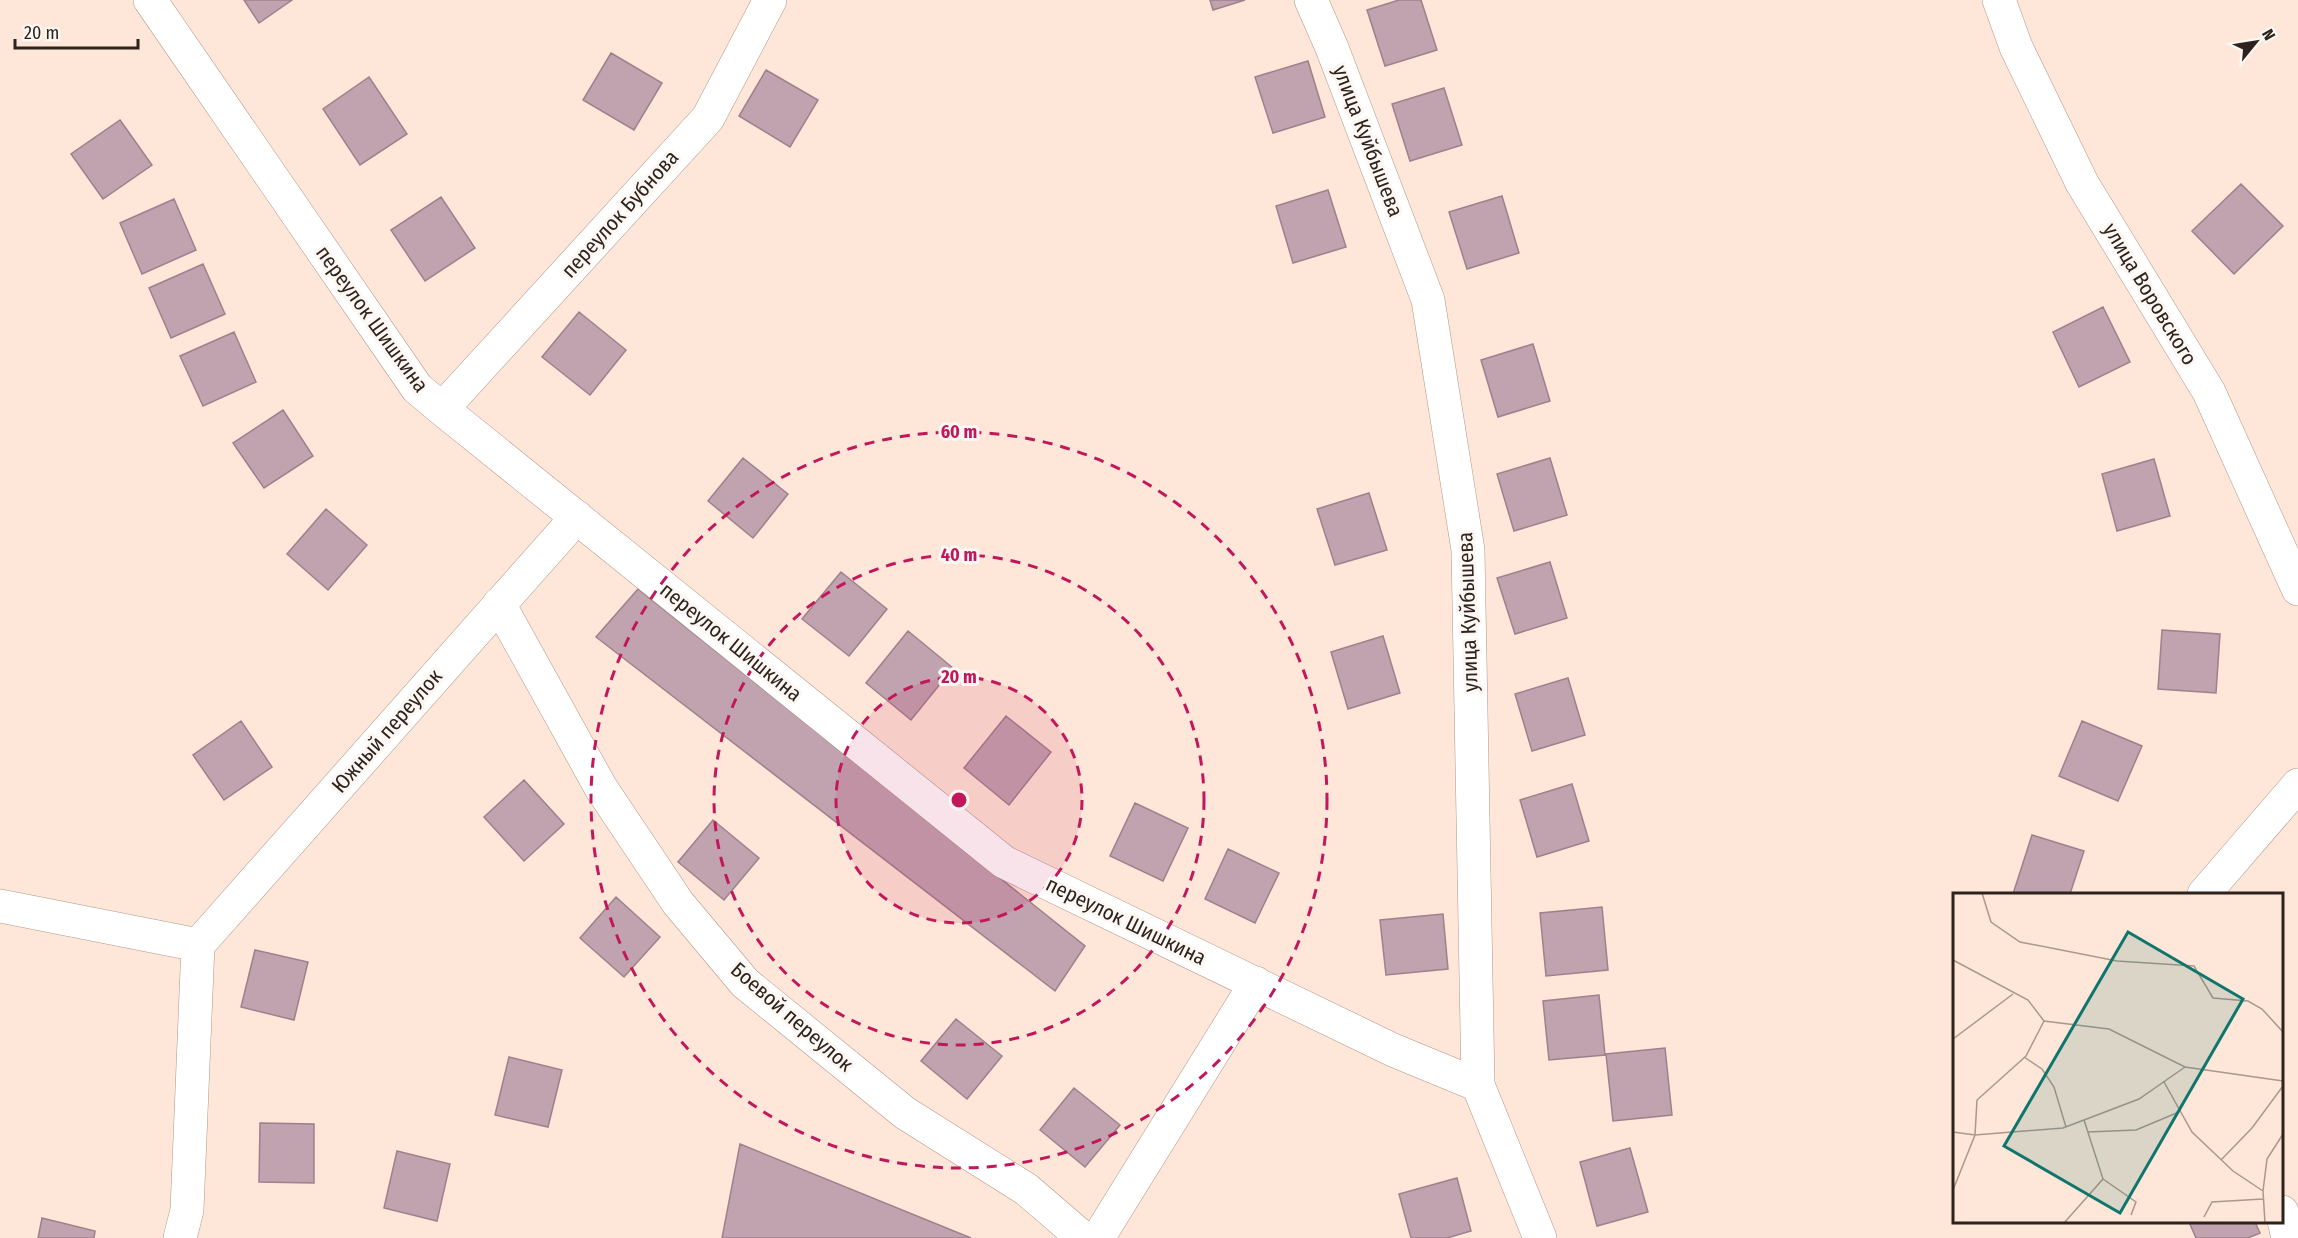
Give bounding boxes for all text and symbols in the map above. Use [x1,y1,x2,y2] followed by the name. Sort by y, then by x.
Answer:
[15,12,138,50] scale bar
[2226,12,2286,72] north arrow
[24,22,59,44] text: 20 m
[2258,26,2279,44] text: N
[1327,62,1409,220] street label: улица Куйбышева
[556,145,684,283] street label: переулок Бубнова
[2097,218,2203,370] street label: улица Воровского
[310,241,434,397] street label: переулок Шишкина
[941,421,977,443] text: 60 m
[1452,532,1484,692] street label: улица Куйбышева
[941,544,977,566] text: 40 m
[655,577,807,707] street label: переулок Шишкина
[326,664,448,798] street label: Южный переулок
[940,666,977,688] text: 20 m
[949,790,969,810] centre of rings
[1042,871,1210,971] street label: переулок Шишкина
[1953,893,2283,1223] inset map
[725,957,859,1077] street label: Боевой переулок

